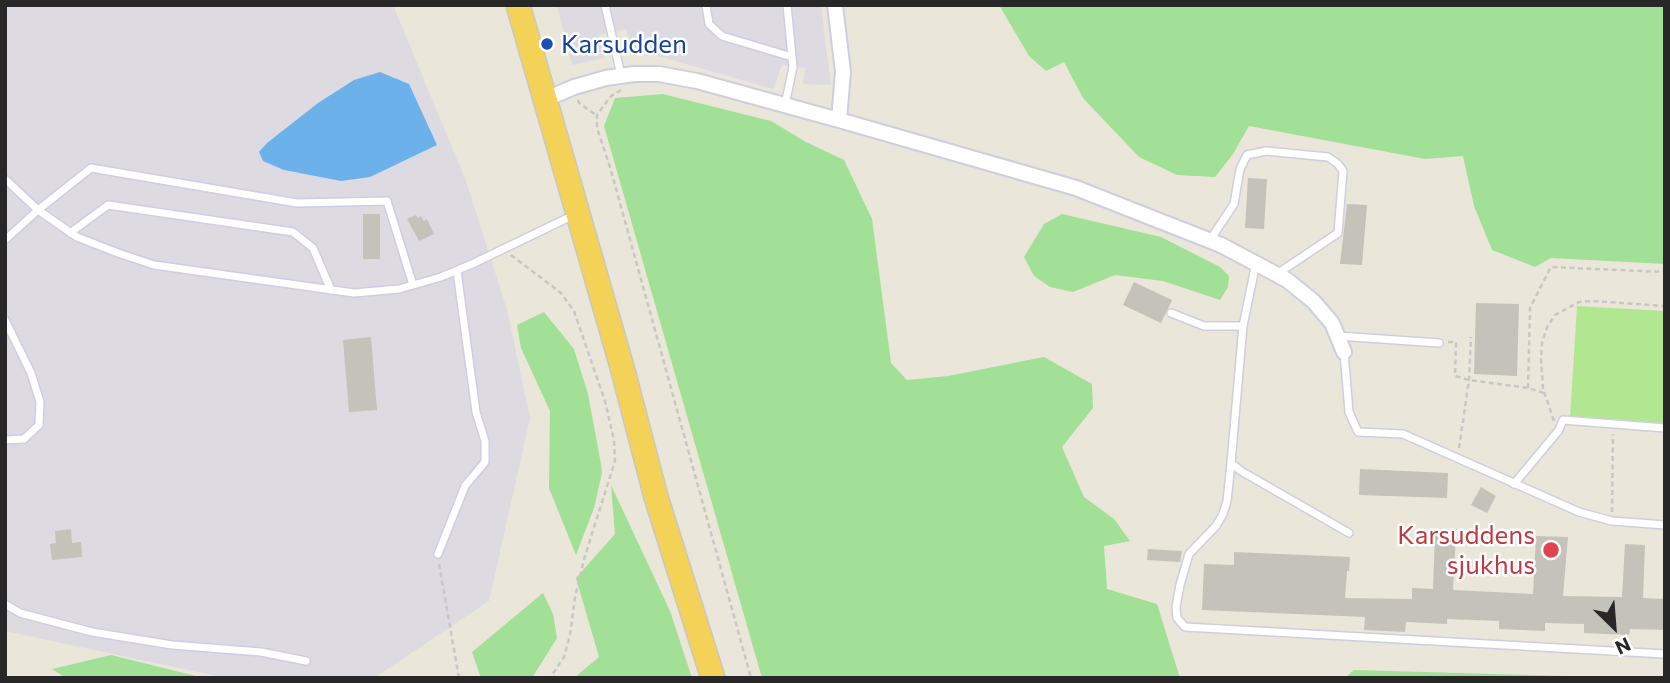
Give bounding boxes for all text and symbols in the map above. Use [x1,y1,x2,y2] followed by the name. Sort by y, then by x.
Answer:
[561,28,687,60] place label: Karsudden
[539,36,555,52] marker: Karsudden
[1397,519,1535,580] place label: Karsuddens sjukhus
[1541,540,1561,560] marker: Karsuddens sjukhus
[1579,592,1649,662] north arrow
[1612,633,1634,660] text: N

